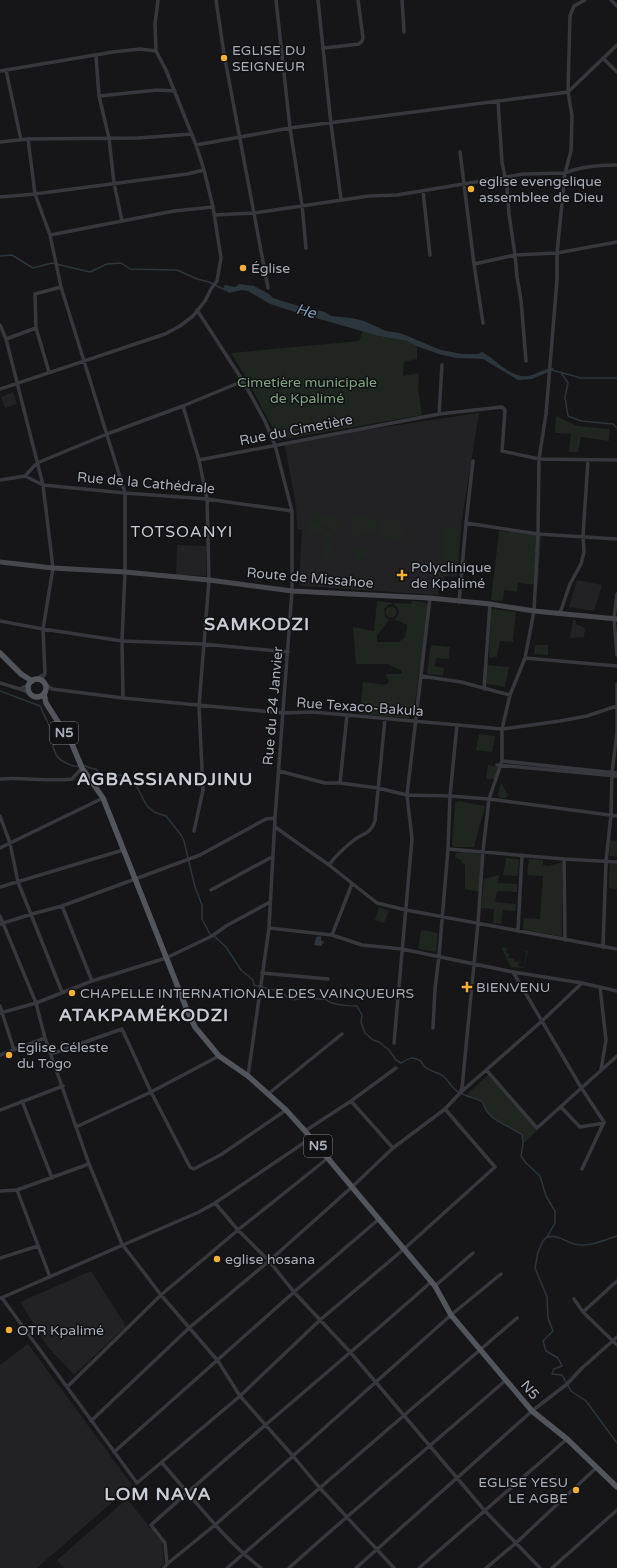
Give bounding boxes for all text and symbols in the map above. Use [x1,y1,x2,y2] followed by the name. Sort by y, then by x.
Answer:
[232,42,306,75] place label: EGLISE DU SEIGNEUR
[219,53,229,63] marker: EGLISE DU SEIGNEUR
[479,173,604,206] place label: eglise evengelique assemblee de Dieu
[466,184,476,194] marker: eglise evengelique assemblee de Dieu
[251,260,290,277] place label: Église
[238,263,248,273] marker: Église
[294,300,319,323] water label: He
[237,374,377,407] park label: Cimetière municipale de Kpalimé
[238,411,354,449] street label: Rue du Cimetière
[76,469,216,497] street label: Rue de la Cathédrale
[131,522,233,542] district label: TOTSOANYI
[411,559,491,592] place label: Polyclinique de Kpalimé
[246,564,374,592] street label: Route de Missahoe
[396,569,408,581] marker: Polyclinique de Kpalimé
[204,613,310,635] district label: SAMKODZI
[259,645,287,766] street label: Rue du 24 Janvier
[296,694,424,720] street label: Rue Texaco-Bakula
[50,722,78,744] road number: N5
[77,768,253,790] district label: AGBASSIANDJINU
[476,979,550,996] place label: BIENVENU
[461,981,473,993] marker: BIENVENU
[80,985,414,1002] place label: CHAPELLE INTERNATIONALE DES VAINQUEURS
[67,988,77,998] marker: CHAPELLE INTERNATIONALE DES VAINQUEURS
[59,1004,229,1026] district label: ATAKPAMÉKODZI
[17,1039,109,1072] place label: Eglise Céleste du Togo
[4,1050,14,1060] marker: Eglise Céleste du Togo
[304,1135,332,1157] road number: N5
[225,1251,315,1268] place label: eglise hosana
[212,1254,222,1264] marker: eglise hosana
[17,1322,104,1339] place label: OTR Kpalimé
[4,1325,14,1335] marker: OTR Kpalimé
[517,1377,543,1403] street label: N5
[478,1474,568,1507] place label: EGLISE YESU LE AGBE
[104,1483,212,1505] district label: LOM NAVA
[571,1485,581,1495] marker: EGLISE YESU LE AGBE

